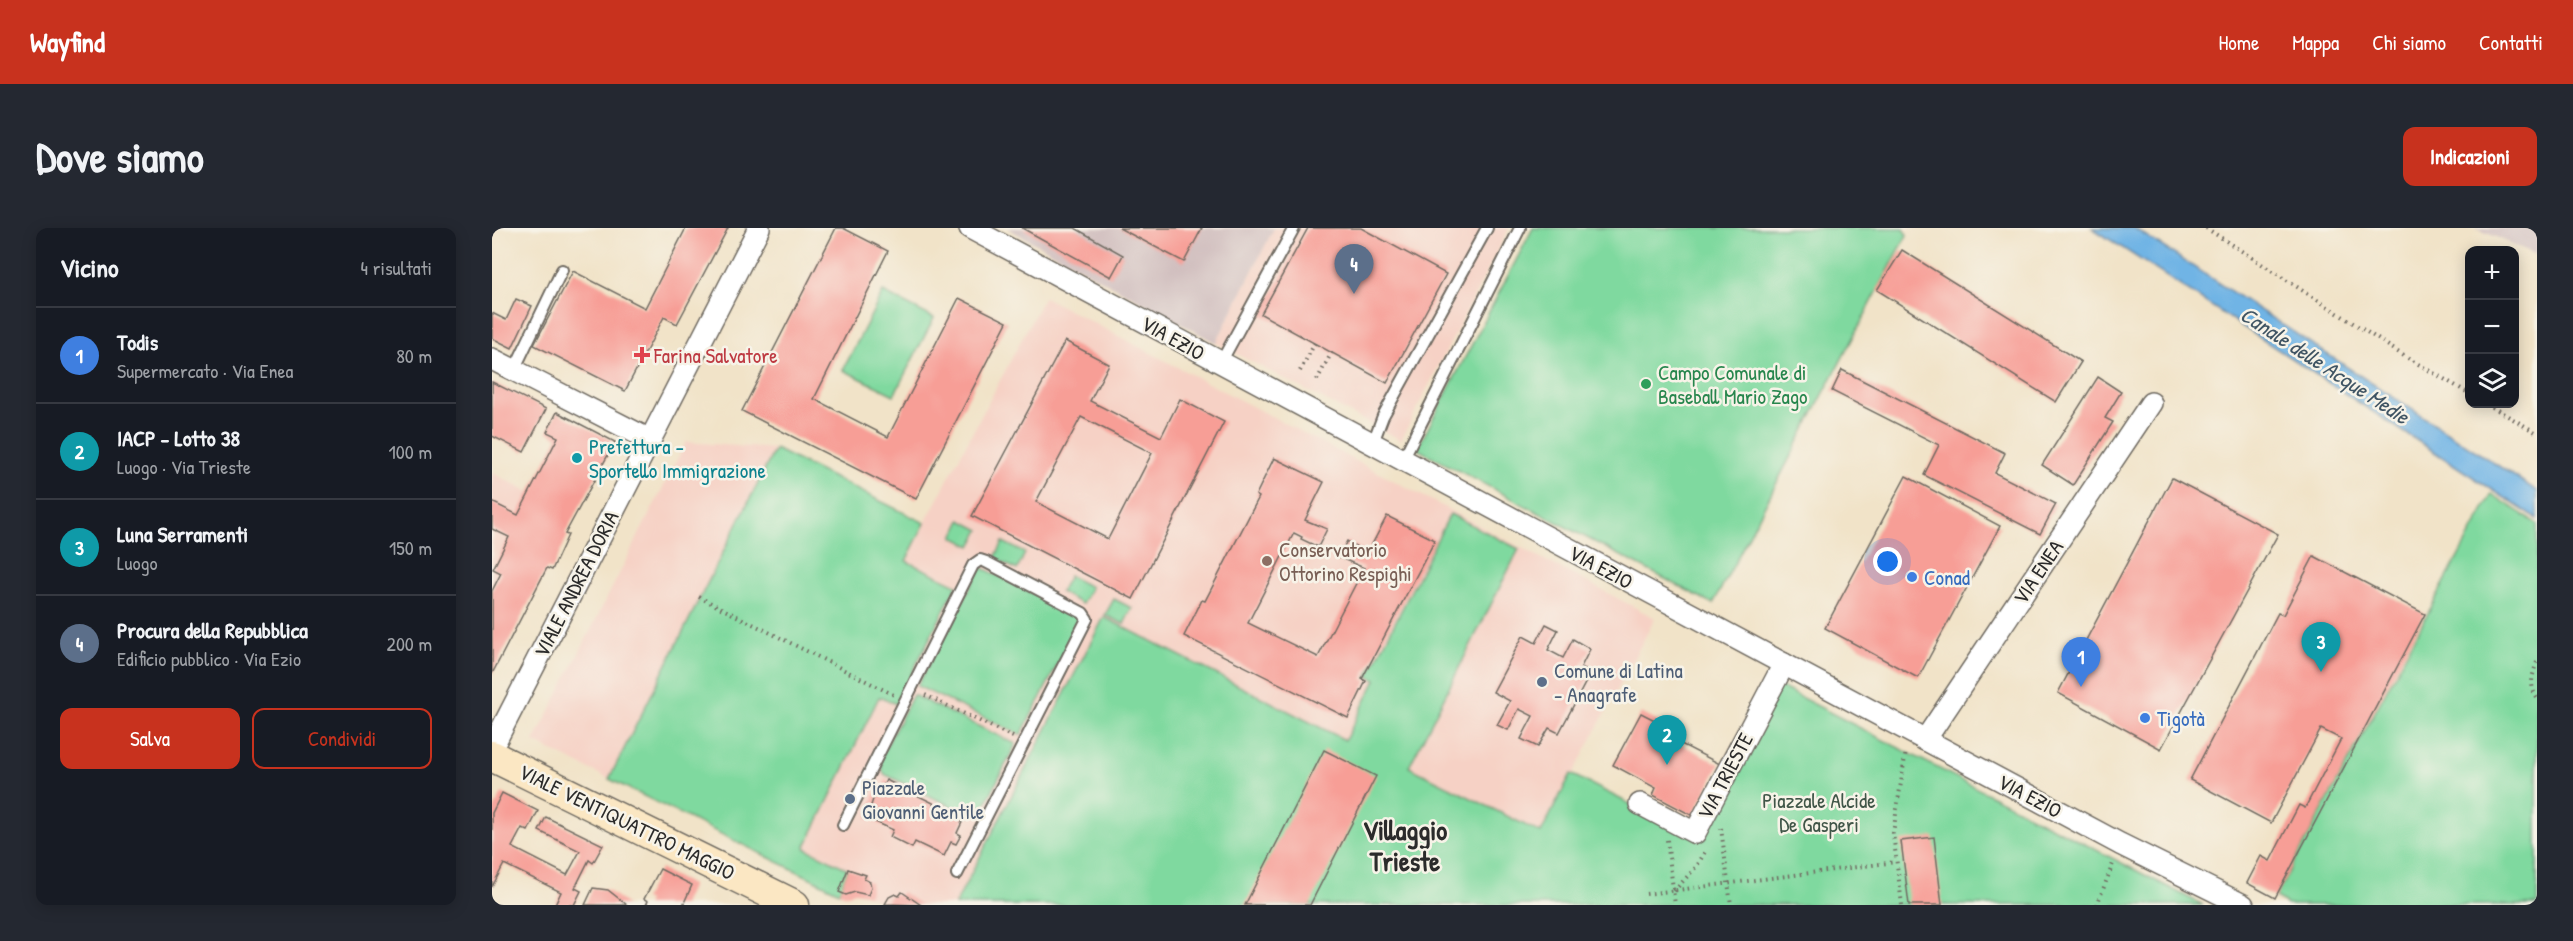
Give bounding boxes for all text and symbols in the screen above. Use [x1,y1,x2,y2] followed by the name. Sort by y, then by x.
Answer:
[30,23,105,61] text: Wayfind
[2218,28,2259,57] text: Home
[2292,28,2339,57] text: Mappa
[2372,28,2446,57] text: Chi siamo
[2479,28,2543,57] text: Contatti
[2403,127,2537,186] button: Indicazioni
[36,128,204,185] text: Dove siamo
[1334,244,1374,294] pin: 4
[2465,246,2519,408] map controls
[2465,246,2519,300] button: +
[60,250,119,285] text: Vicino
[361,254,432,281] text: 4 risultati
[2235,299,2416,432] water label: Canale delle Acque Medie
[2465,300,2519,354] button: −
[1136,309,1210,367] street label: VIA EZIO
[117,327,158,357] text: Todis
[653,341,778,370] place label: Farina Salvatore
[76,342,83,369] text: 1
[396,342,432,369] text: 80 m
[635,348,649,362] marker: Farina Salvatore
[2465,354,2519,408] button: layers
[117,357,293,384] text: Supermercato · Via Enea
[1658,358,1808,411] place label: Campo Comunale di Baseball Mario Zago
[1639,377,1653,391] marker: Campo Comunale di Baseball Mario Zago
[117,423,240,453] text: IACP - Lotto 38
[589,432,766,485] place label: Prefettura - Sportello Immigrazione
[75,438,84,465] text: 2
[389,438,432,465] text: 100 m
[570,451,584,465] marker: Prefettura - Sportello Immigrazione
[117,453,251,480] text: Luogo · Via Trieste
[527,506,625,662] street label: VIALE ANDREA DORIA
[117,519,248,549] text: Luna Serramenti
[75,534,84,561] text: 3
[389,534,432,561] text: 150 m
[2006,534,2070,610] street label: VIA ENEA
[1279,535,1412,588] place label: Conservatorio Ottorino Respighi
[1564,538,1638,596] street label: VIA EZIO
[1873,547,1902,576] your location
[117,549,157,576] text: Luogo
[1260,554,1274,568] marker: Conservatorio Ottorino Respighi
[1924,563,1970,592] place label: Conad
[1905,570,1919,584] marker: Conad
[117,615,308,645] text: Procura della Repubblica
[2302,622,2340,672] pin: 3
[76,630,83,657] text: 4
[387,630,432,657] text: 200 m
[2062,638,2100,687] pin: 1
[117,645,301,672] text: Edificio pubblico · Via Ezio
[1554,656,1683,709] place label: Comune di Latina - Anagrafe
[1535,675,1549,689] marker: Comune di Latina - Anagrafe
[2157,704,2205,733] place label: Tigotà
[60,708,240,769] button: Salva
[252,708,432,769] button: Condividi
[2138,711,2152,725] marker: Tigotà
[1648,716,1686,765] pin: 2
[1690,728,1760,824] street label: VIA TRIESTE
[514,757,740,887] street label: VIALE VENTIQUATTRO MAGGIO
[1993,767,2067,825] street label: VIA EZIO
[862,773,984,826] place label: Piazzale Giovanni Gentile
[1762,786,1876,839] park label: Piazzale Alcide De Gasperi
[843,792,857,806] marker: Piazzale Giovanni Gentile
[1363,812,1447,879] district label: Villaggio Trieste

